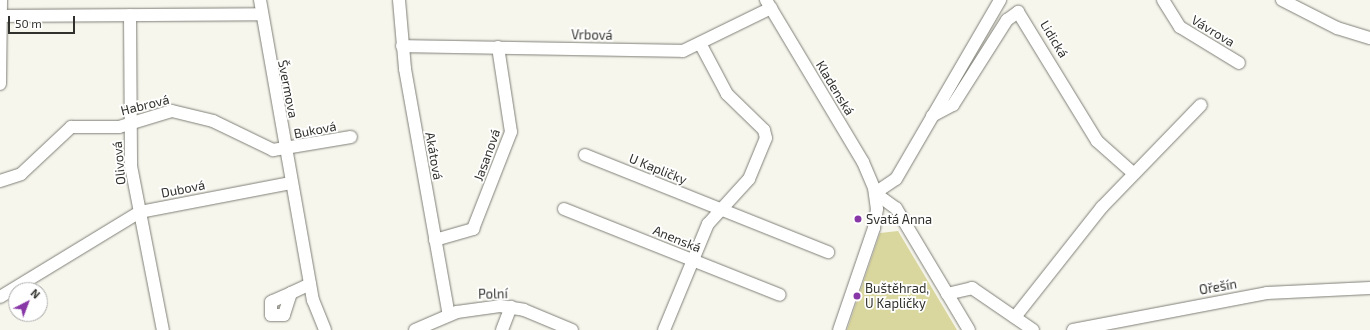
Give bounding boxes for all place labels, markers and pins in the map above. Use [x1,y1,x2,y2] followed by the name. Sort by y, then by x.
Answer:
[866,211,932,227] place label: Svatá Anna
[853,214,863,224] marker: Svatá Anna
[865,281,929,312] place label: Buštěhrad, U Kapličky
[852,291,862,301] marker: Buštěhrad, U Kapličky

